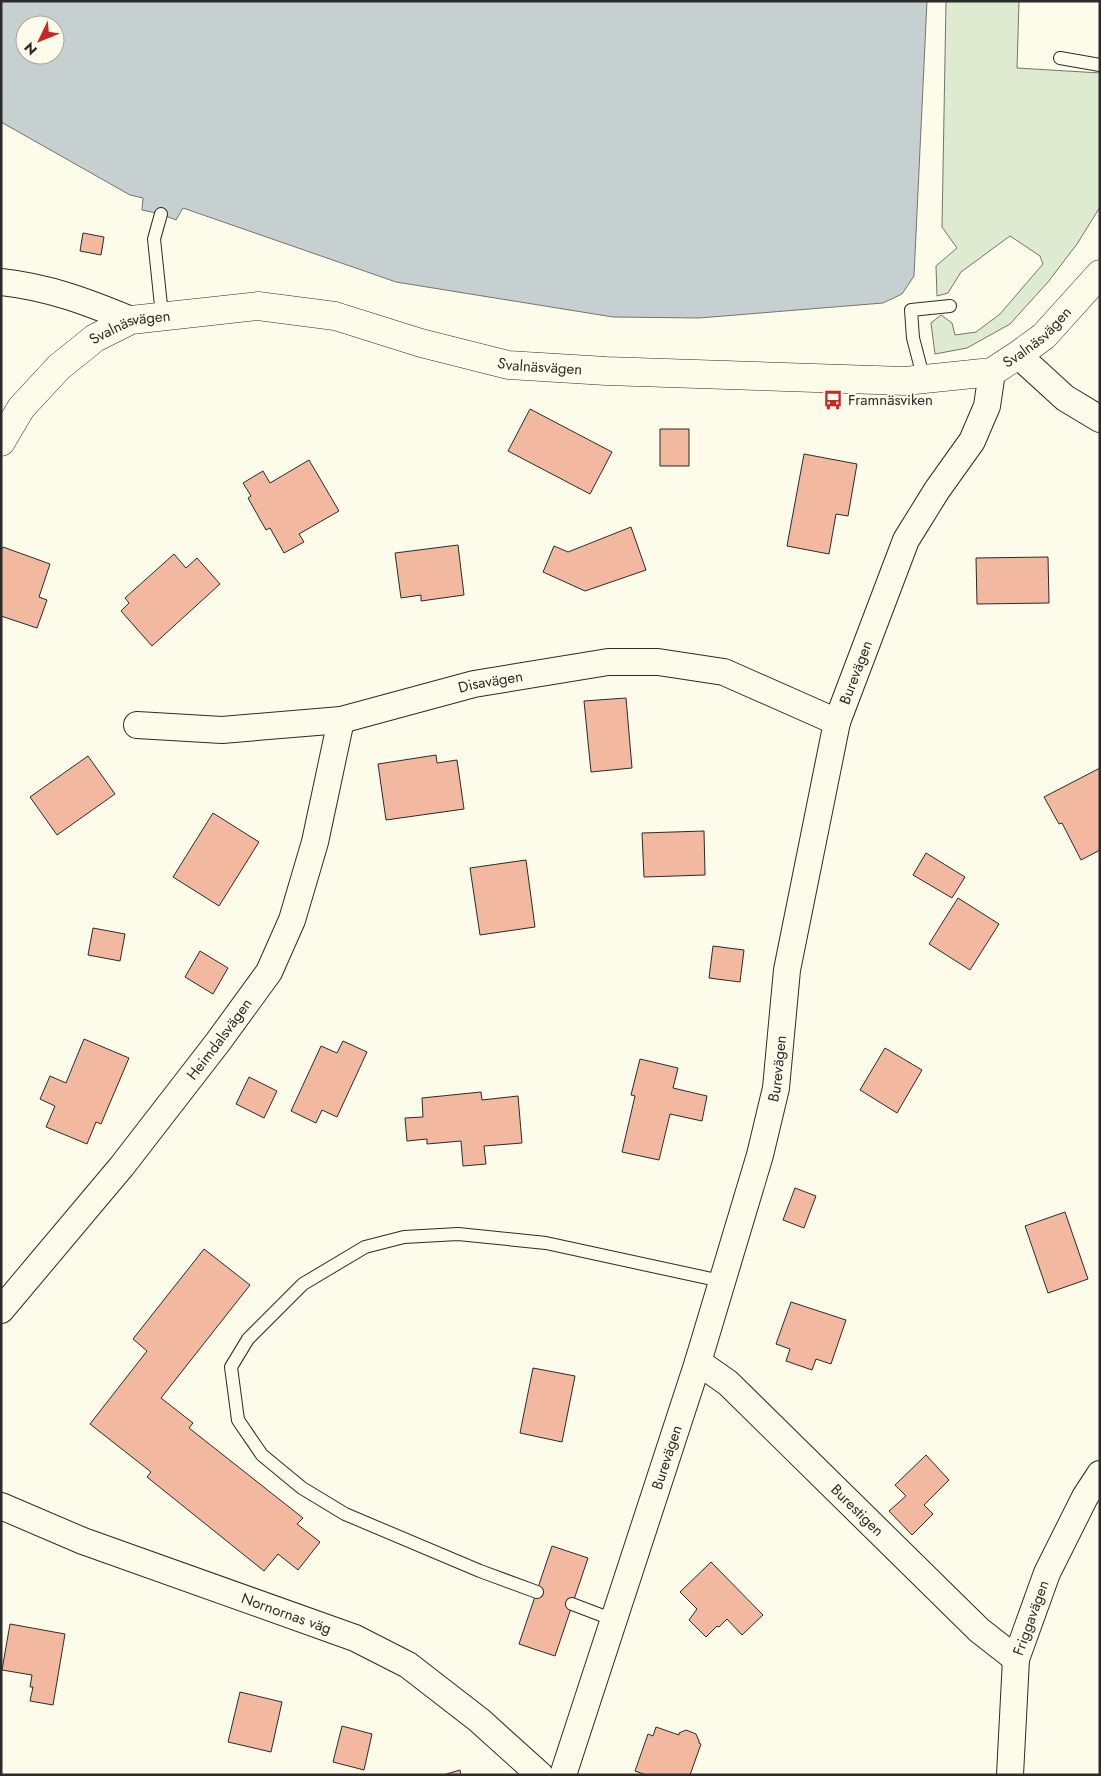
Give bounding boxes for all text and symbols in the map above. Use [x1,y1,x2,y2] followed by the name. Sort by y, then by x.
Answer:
[15,15,65,65] north arrow
[19,38,42,60] text: N
[998,302,1076,373] street label: Svalnäsvägen
[84,305,172,350] street label: Svalnäsvägen
[495,352,583,381] street label: Svalnäsvägen
[822,389,844,411] bus stop icon: Framnäsviken
[848,389,933,411] place label: Framnäsviken
[834,637,878,708] street label: Burevägen
[456,665,524,699] street label: Disavägen
[181,994,257,1085] street label: Heimdalsvägen
[762,1034,792,1104] street label: Burevägen
[646,1422,688,1493] street label: Burevägen
[826,1479,889,1541] street label: Burestigen
[1007,1577,1055,1658] street label: Friggavägen
[238,1587,334,1640] street label: Nornornas väg

